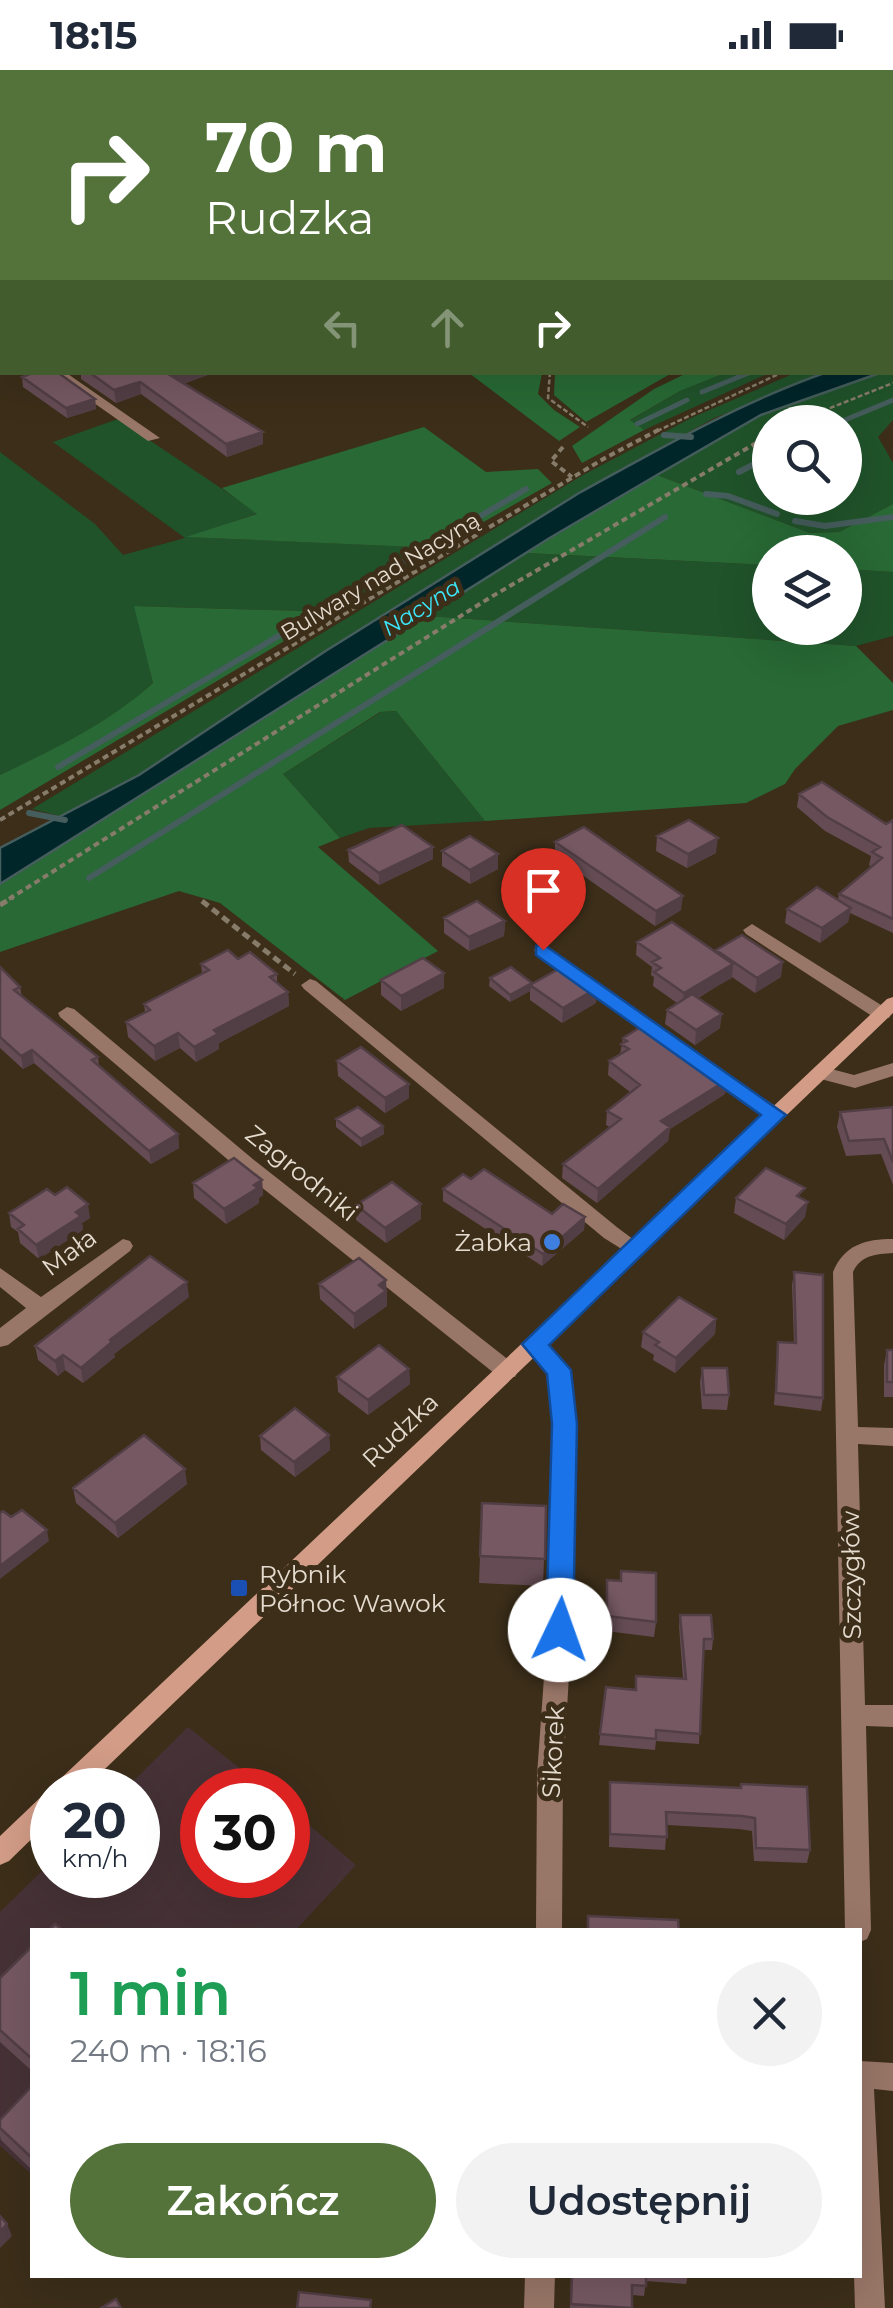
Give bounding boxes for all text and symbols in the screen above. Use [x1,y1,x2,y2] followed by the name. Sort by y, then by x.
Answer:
[50,12,137,59] text: 18:15
[205,104,388,190] text: 70 m
[40,110,170,240] icon: right
[205,190,374,245] text: Rudzka
[315,300,370,355] icon: left
[420,300,475,355] icon: ahead
[525,300,580,355] icon: right
[752,405,862,645] map controls
[752,405,862,515] button: search
[276,506,485,646] street label: Bulwary nad Nacyną
[752,535,862,645] button: layers
[377,573,465,642] water label: Nacyna
[501,848,586,951] pin
[516,863,571,918] icon: arrive
[240,1119,364,1227] street label: Zagrodniki
[36,1222,102,1282] street label: Mała
[455,1227,532,1257] place label: Żabka
[541,1231,563,1253] marker: Żabka
[356,1387,444,1473] street label: Rudzka
[835,1510,867,1640] street label: Szczygłów
[259,1559,446,1618] place label: Rybnik Północ Wawok
[228,1577,250,1599] marker: Rybnik Północ Wawok
[508,1578,612,1682] position arrow
[536,1705,570,1799] street label: Sikorek
[180,1768,310,1898] speed limit sign: 30
[63,1790,127,1851] text: 20
[62,1843,128,1873] text: km/h
[70,1957,231,2030] text: 1 min
[717,1961,822,2066] button: close
[70,2031,267,2070] text: 240 m · 18:16
[70,2143,436,2258] button: Zakończ
[456,2143,822,2258] button: Udostępnij

